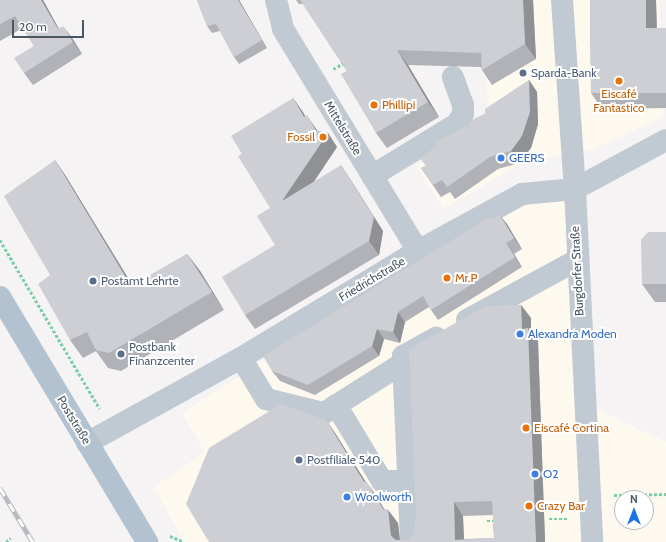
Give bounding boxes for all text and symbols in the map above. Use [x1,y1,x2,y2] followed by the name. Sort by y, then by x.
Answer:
[14,12,86,38] scale bar
[19,19,47,34] text: 20 m
[531,66,597,80] place label: Sparda-Bank
[518,68,528,78] marker: Sparda-Bank
[614,76,624,86] marker: Eiscafé Fantastico
[593,87,645,115] place label: Eiscafé Fantastico
[321,98,365,158] street label: Mittelstraße
[382,98,415,112] place label: Phillipi
[369,100,379,110] marker: Phillipi
[287,130,315,144] place label: Fossil
[318,132,328,142] marker: Fossil
[509,151,545,165] place label: GEERS
[496,153,506,163] marker: GEERS
[567,226,587,316] street label: Burgdorfer Straße
[336,254,408,304] street label: Friedrichstraße
[455,271,477,285] place label: Mr.P
[442,273,452,283] marker: Mr.P
[101,274,179,288] place label: Postamt Lehrte
[88,276,98,286] marker: Postamt Lehrte
[528,327,617,341] place label: Alexandra Moden
[515,329,525,339] marker: Alexandra Moden
[129,340,194,368] place label: Postbank Finanzcenter
[116,349,126,359] marker: Postbank Finanzcenter
[54,393,94,447] street label: Poststraße
[534,421,609,435] place label: Eiscafé Cortina
[521,423,531,433] marker: Eiscafé Cortina
[307,453,380,467] place label: Postfiliale 540
[294,455,304,465] marker: Postfiliale 540
[543,467,559,481] place label: O2
[530,469,540,479] marker: O2
[355,490,411,504] place label: Woolworth
[614,490,654,530] north arrow
[342,492,352,502] marker: Woolworth
[630,492,638,506] text: N
[537,499,585,513] place label: Crazy Bar
[524,501,534,511] marker: Crazy Bar

